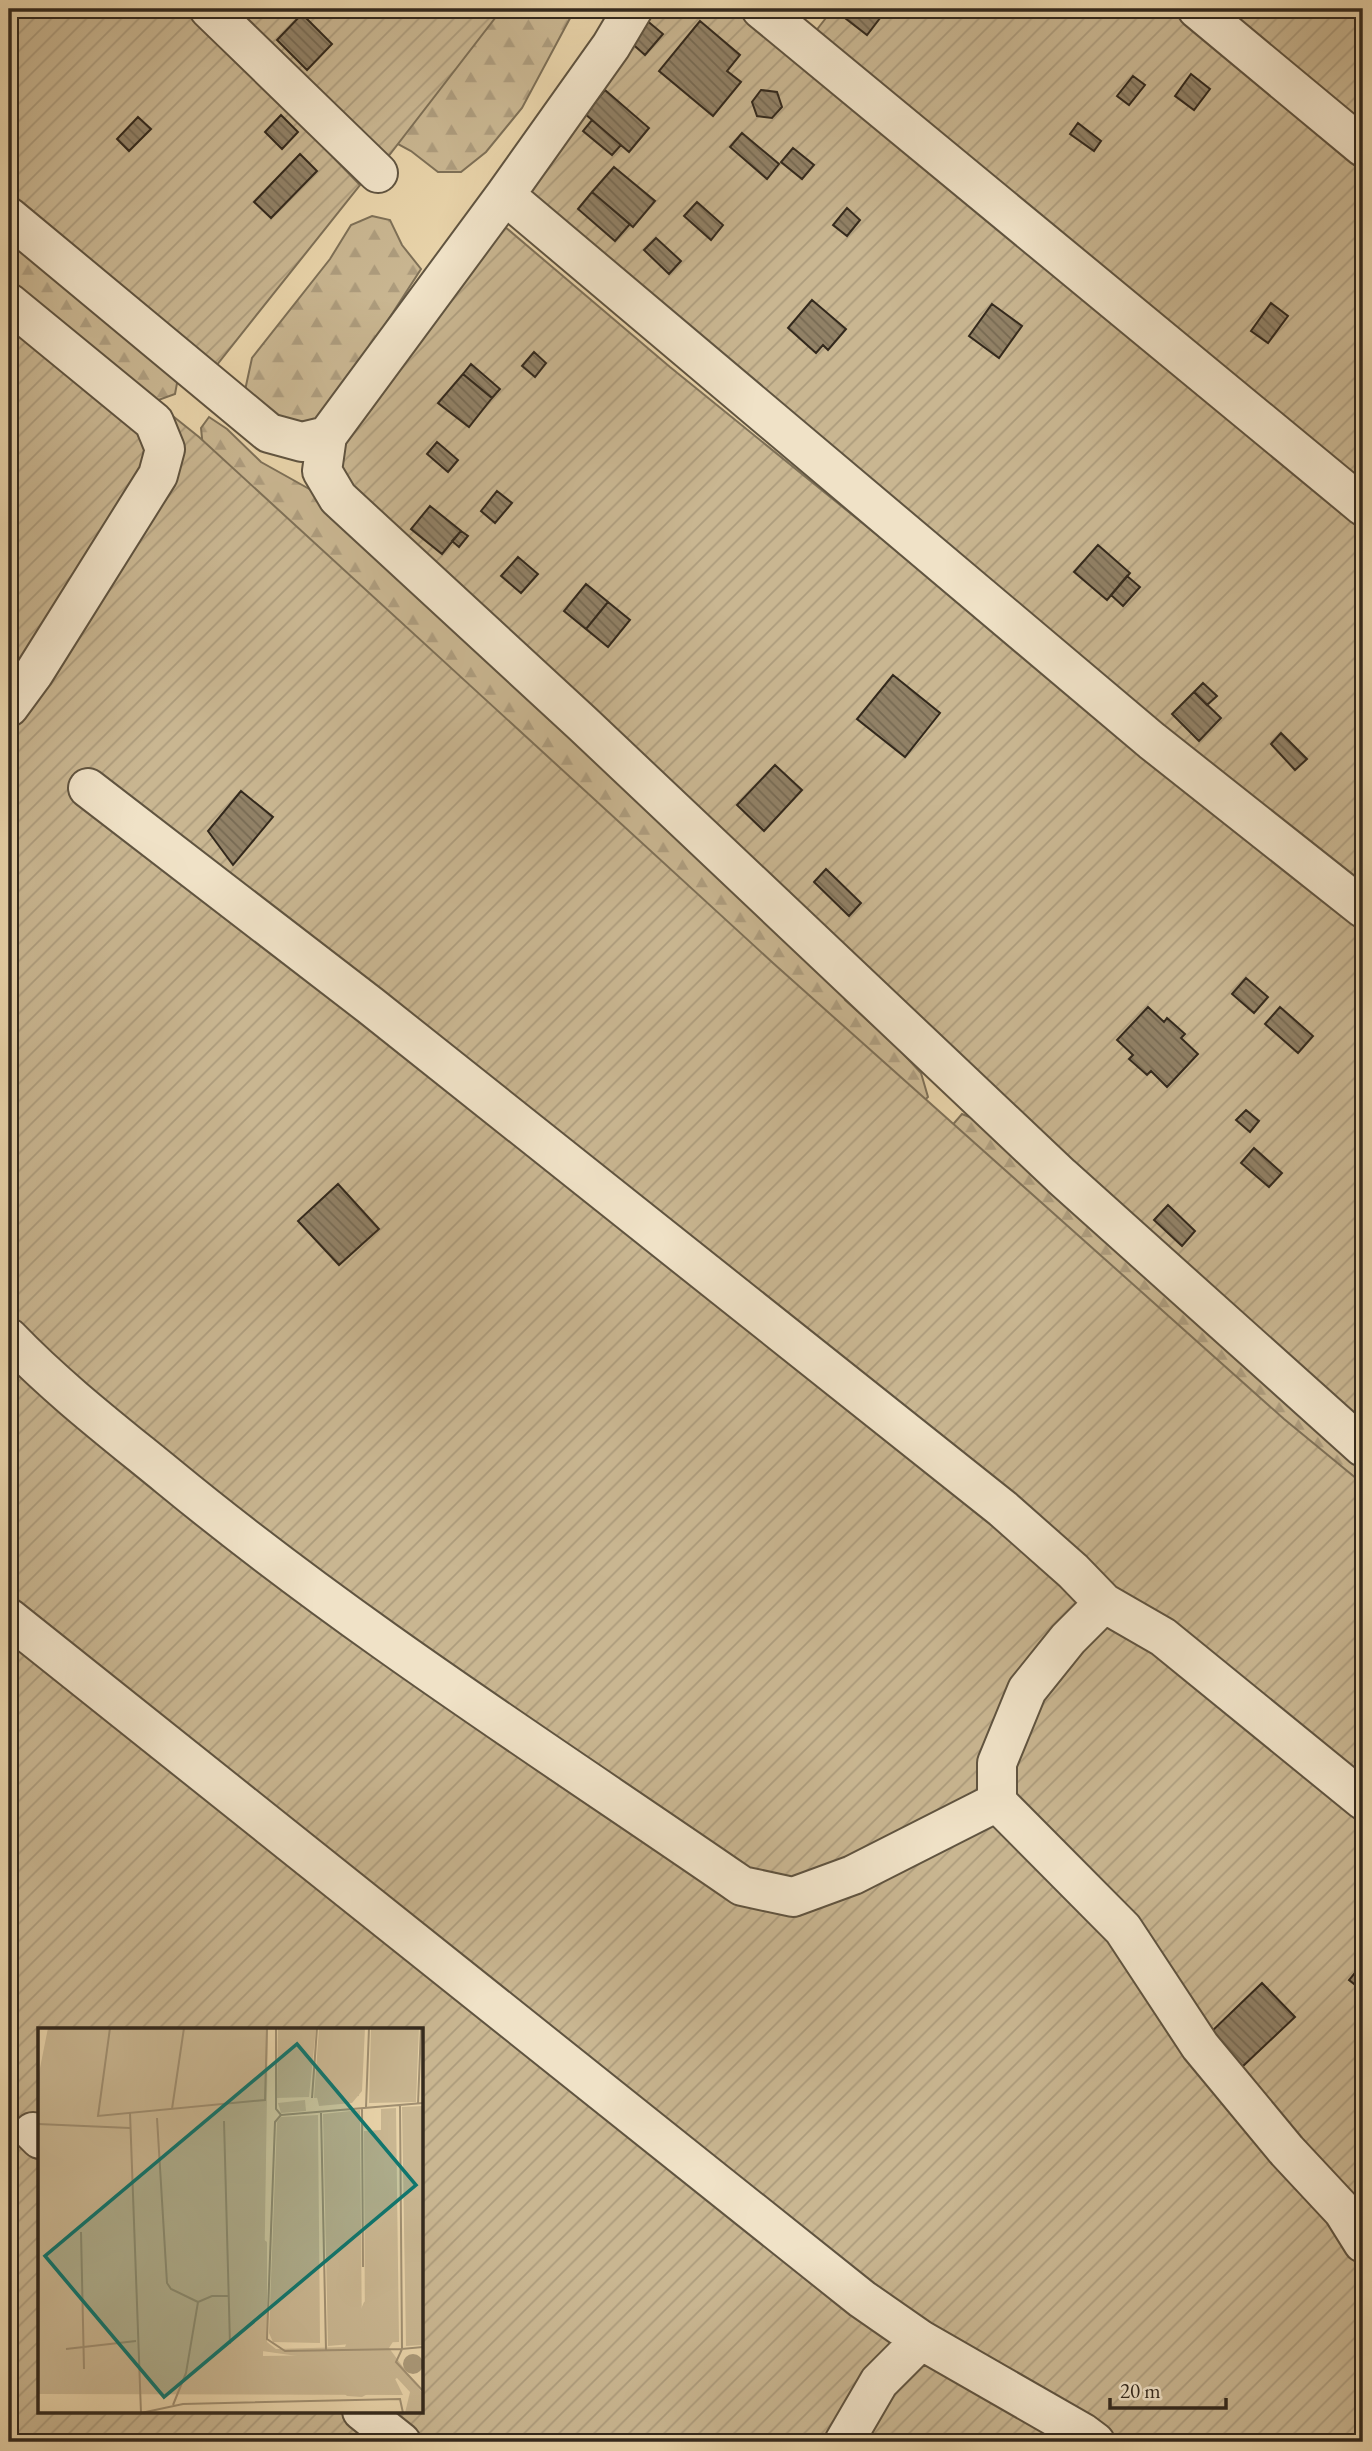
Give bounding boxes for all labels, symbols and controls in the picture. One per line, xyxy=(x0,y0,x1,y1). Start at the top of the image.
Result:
inset map xyxy=(38,2028,424,2412)
scale bar xyxy=(1110,2367,1225,2411)
text: 20 m xyxy=(1120,2377,1161,2404)

